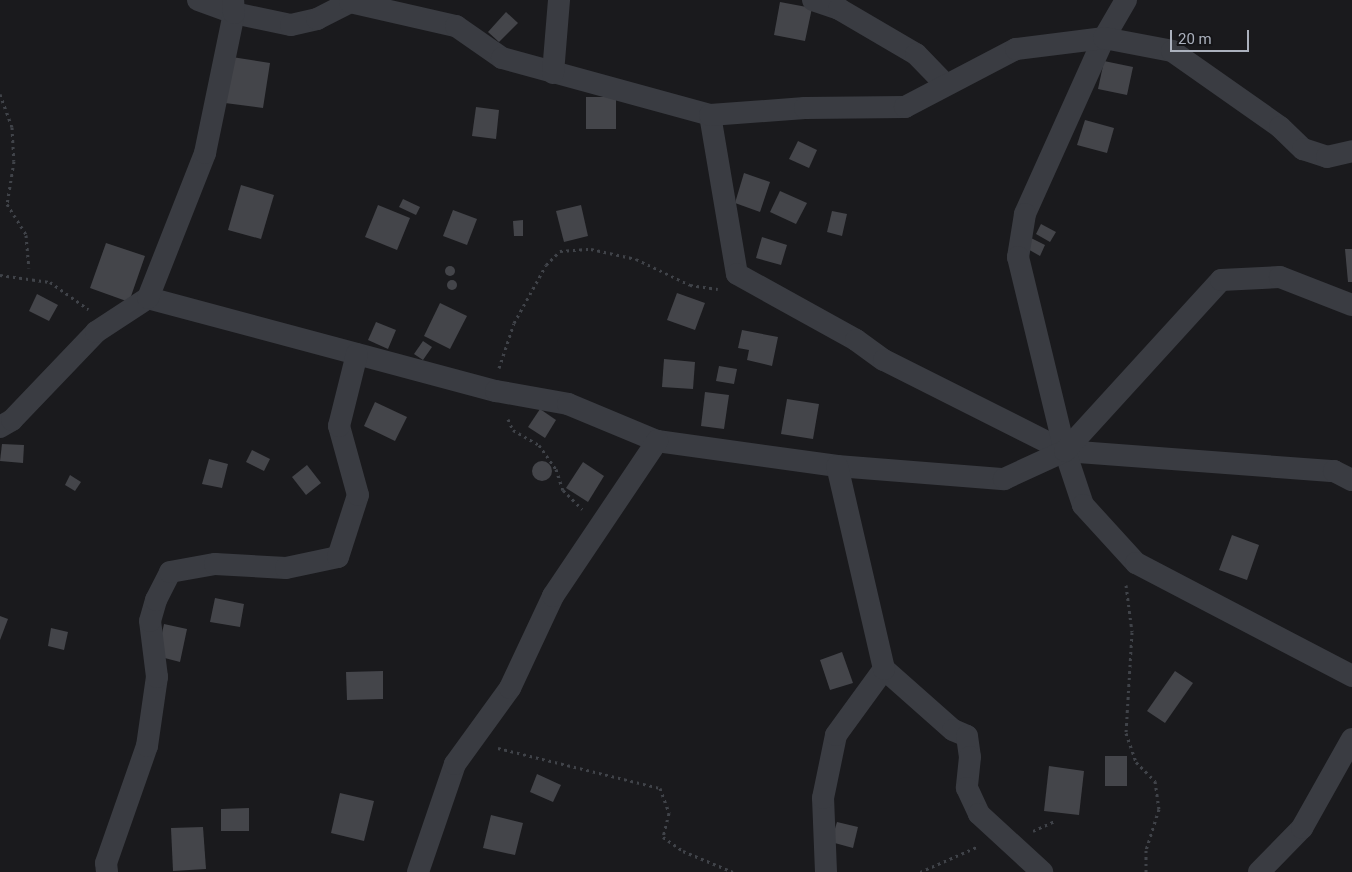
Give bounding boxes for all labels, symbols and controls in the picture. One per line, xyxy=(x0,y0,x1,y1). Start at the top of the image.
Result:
scale bar xyxy=(1172,20,1251,52)
text: 20 m xyxy=(1178,30,1212,48)

